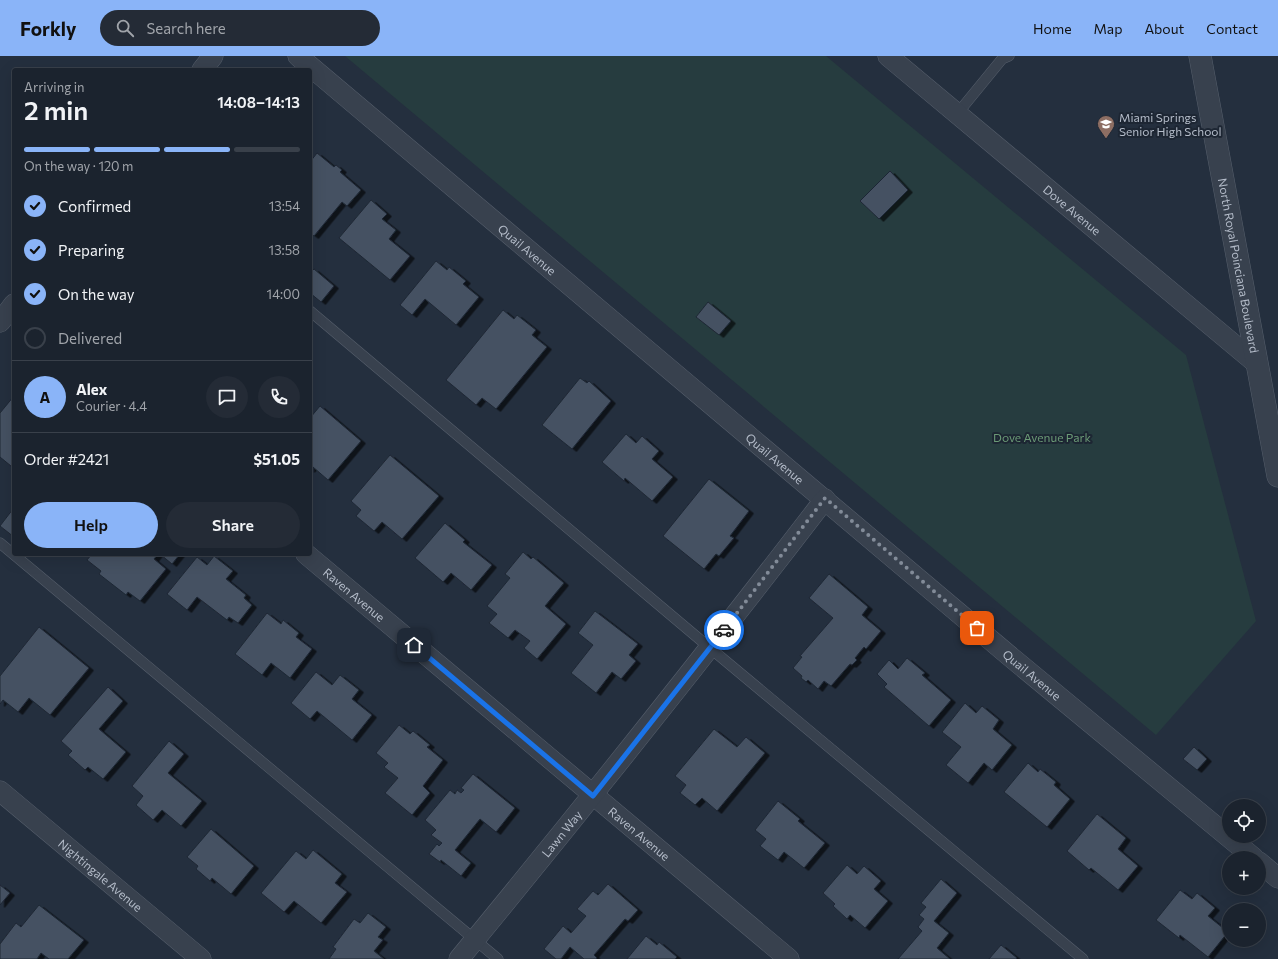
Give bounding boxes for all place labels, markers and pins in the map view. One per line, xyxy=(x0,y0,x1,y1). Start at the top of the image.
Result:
place label: Miami Springs Senior High School xyxy=(1119,110,1222,138)
school or university icon: Miami Springs Senior High School xyxy=(1096,114,1116,139)
pin xyxy=(960,611,994,645)
pin xyxy=(397,628,431,662)

